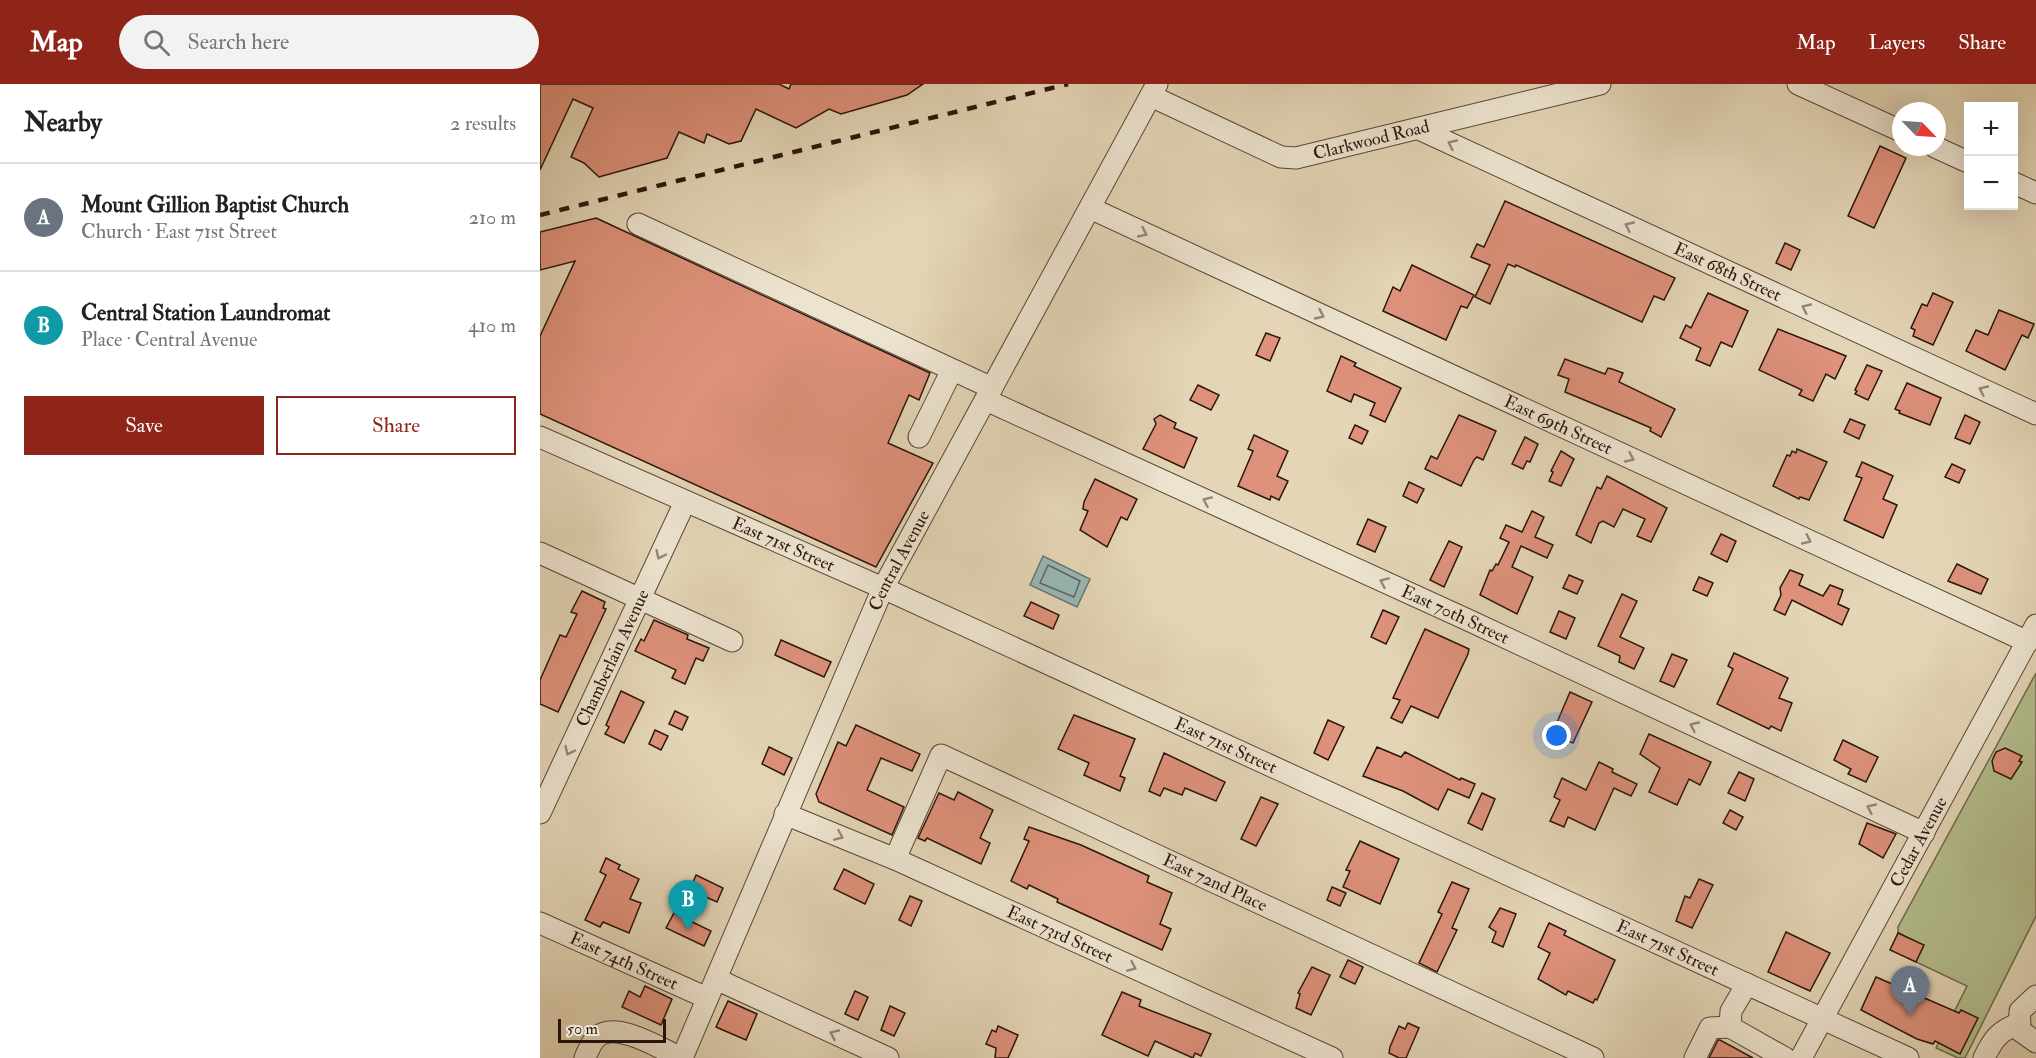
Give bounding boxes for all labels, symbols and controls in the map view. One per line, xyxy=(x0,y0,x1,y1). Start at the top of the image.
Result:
search box xyxy=(119,15,539,69)
text: Map xyxy=(30,25,83,60)
icon: search xyxy=(140,26,173,59)
text: Search here xyxy=(188,28,289,56)
text: Map xyxy=(1796,29,1836,56)
text: Layers xyxy=(1869,29,1925,56)
text: Share xyxy=(1958,29,2006,56)
north arrow xyxy=(1892,102,1946,156)
map controls xyxy=(1964,102,2018,210)
button: + xyxy=(1964,102,2018,156)
text: Nearby xyxy=(24,107,102,139)
text: 2 results xyxy=(450,111,516,136)
street label: Clarkwood Road xyxy=(1311,114,1432,165)
one-way arrow xyxy=(1447,140,1458,152)
button: − xyxy=(1964,156,2018,210)
text: Mount Gillion Baptist Church xyxy=(81,191,349,219)
text: A xyxy=(37,205,50,230)
text: 210 m xyxy=(469,205,516,230)
text: Church · East 71st Street xyxy=(81,219,277,244)
one-way arrow xyxy=(1624,222,1635,234)
one-way arrow xyxy=(1136,225,1147,237)
street label: East 68th Street xyxy=(1670,237,1785,306)
text: Central Station Laundromat xyxy=(81,299,330,327)
one-way arrow xyxy=(1801,303,1812,315)
one-way arrow xyxy=(1313,307,1324,319)
text: B xyxy=(37,313,50,338)
text: 410 m xyxy=(468,313,516,338)
text: Place · Central Avenue xyxy=(81,327,257,352)
one-way arrow xyxy=(1978,385,1989,397)
street label: East 69th Street xyxy=(1500,390,1616,460)
button: Save xyxy=(24,396,264,455)
button: Share xyxy=(276,396,516,455)
one-way arrow xyxy=(1624,451,1635,463)
one-way arrow xyxy=(1202,496,1213,508)
street label: Central Avenue xyxy=(863,506,935,614)
street label: East 71st Street xyxy=(728,511,839,577)
one-way arrow xyxy=(1801,532,1812,544)
one-way arrow xyxy=(655,548,667,559)
one-way arrow xyxy=(1379,577,1390,589)
street label: East 70th Street xyxy=(1398,580,1513,649)
street label: Chamberlain Avenue xyxy=(570,585,654,730)
street label: East 71st Street xyxy=(1171,712,1281,779)
your location xyxy=(1542,721,1571,750)
one-way arrow xyxy=(1690,721,1701,733)
one-way arrow xyxy=(564,744,576,755)
street label: Cedar Avenue xyxy=(1884,792,1952,891)
one-way arrow xyxy=(1866,803,1877,815)
one-way arrow xyxy=(833,829,844,841)
street label: East 72nd Place xyxy=(1159,848,1272,917)
pin: B xyxy=(668,880,708,930)
street label: East 73rd Street xyxy=(1003,900,1117,968)
street label: East 71st Street xyxy=(1613,914,1723,981)
street label: East 74th Street xyxy=(566,926,682,995)
one-way arrow xyxy=(1126,960,1137,972)
pin: A xyxy=(1890,966,1930,1016)
scale bar xyxy=(558,1016,666,1044)
text: 50 m xyxy=(567,1019,598,1039)
one-way arrow xyxy=(830,1029,841,1041)

